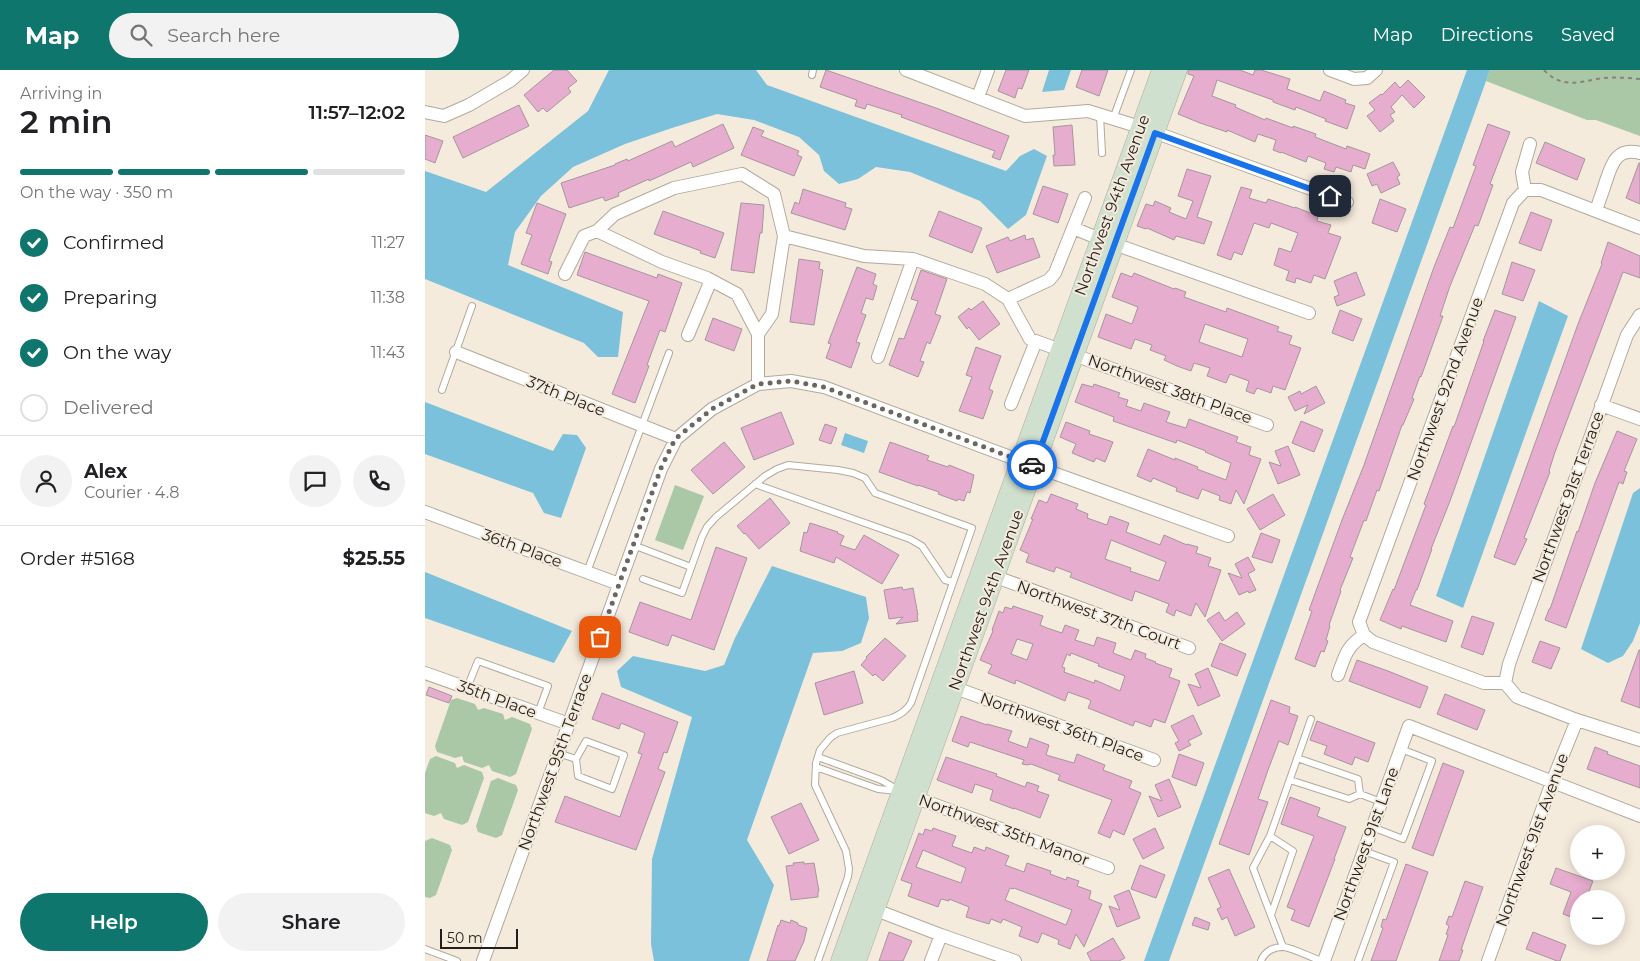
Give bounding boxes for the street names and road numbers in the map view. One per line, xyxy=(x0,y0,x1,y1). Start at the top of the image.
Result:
street label: Northwest 94th Avenue xyxy=(1070,112,1154,298)
street label: Northwest 92nd Avenue xyxy=(1403,295,1487,483)
street label: Northwest 38th Place xyxy=(1085,350,1255,428)
street label: 37th Place xyxy=(524,372,608,420)
street label: Northwest 91st Terrace xyxy=(1528,409,1608,585)
street label: Northwest 94th Avenue xyxy=(944,507,1028,693)
street label: 36th Place xyxy=(479,525,565,571)
street label: Northwest 37th Court xyxy=(1014,576,1184,654)
street label: Northwest 95th Terrace xyxy=(514,671,596,853)
street label: 35th Place xyxy=(455,676,539,722)
street label: Northwest 36th Place xyxy=(978,689,1146,765)
street label: Northwest 91st Avenue xyxy=(1492,751,1572,929)
street label: Northwest 91st Lane xyxy=(1329,765,1403,923)
street label: Northwest 35th Manor xyxy=(916,790,1092,870)

